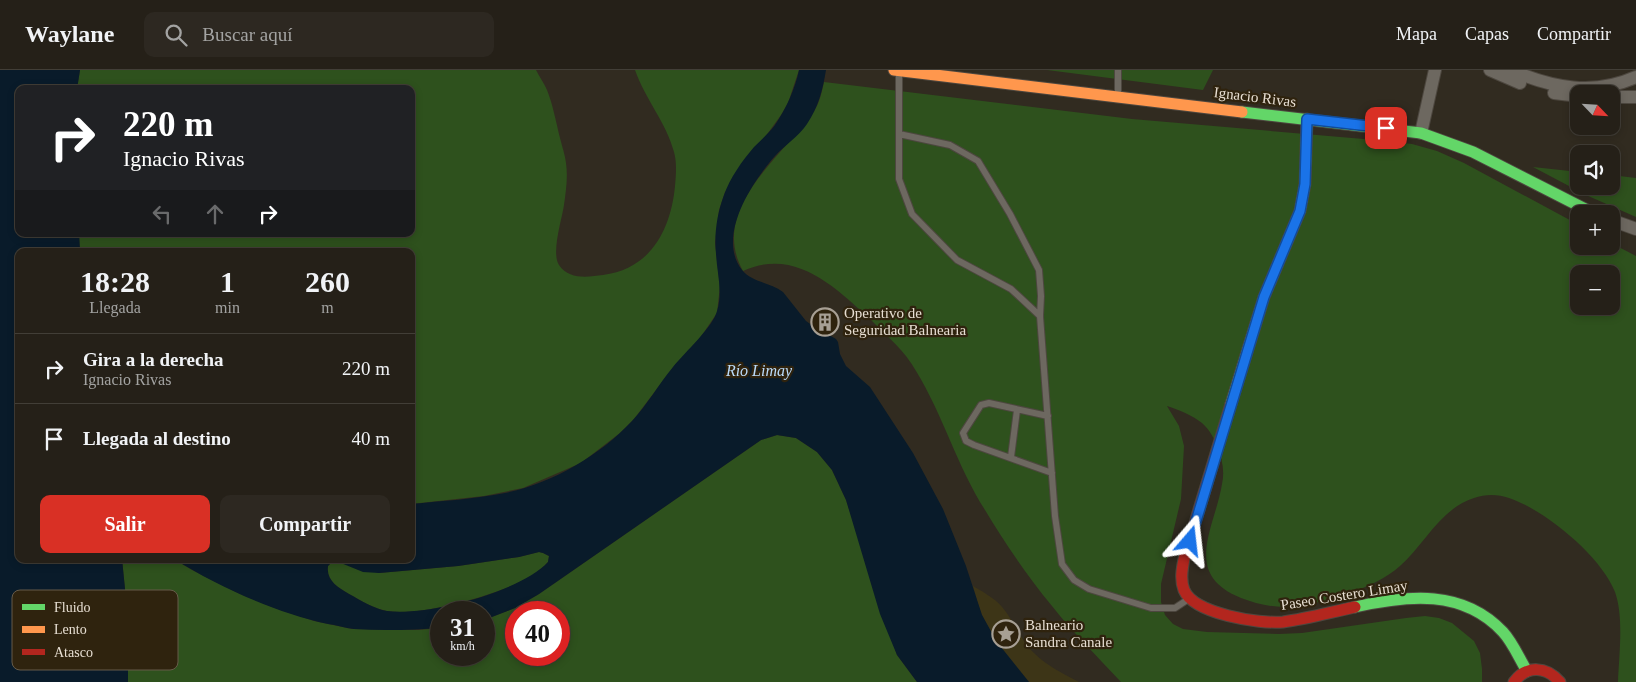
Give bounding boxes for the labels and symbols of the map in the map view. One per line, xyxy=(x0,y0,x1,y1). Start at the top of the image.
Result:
street label: Ignacio Rivas xyxy=(1213,84,1297,110)
north arrow xyxy=(1570,85,1620,135)
pin xyxy=(1365,107,1407,149)
place label: Operativo de Seguridad Balnearia xyxy=(844,305,966,338)
building icon: Operativo de Seguridad Balnearia xyxy=(810,307,840,337)
water label: Río Limay xyxy=(725,362,793,380)
position arrow xyxy=(1163,514,1215,566)
street label: Paseo Costero Limay xyxy=(1279,577,1409,613)
legend xyxy=(12,590,178,670)
text: Fluido xyxy=(54,600,91,615)
speed limit sign: 40 xyxy=(505,601,570,666)
place label: Balneario Sandra Canale xyxy=(1025,617,1112,650)
place icon: Balneario Sandra Canale xyxy=(991,619,1021,649)
text: Lento xyxy=(54,622,87,637)
text: Atasco xyxy=(54,645,93,660)

